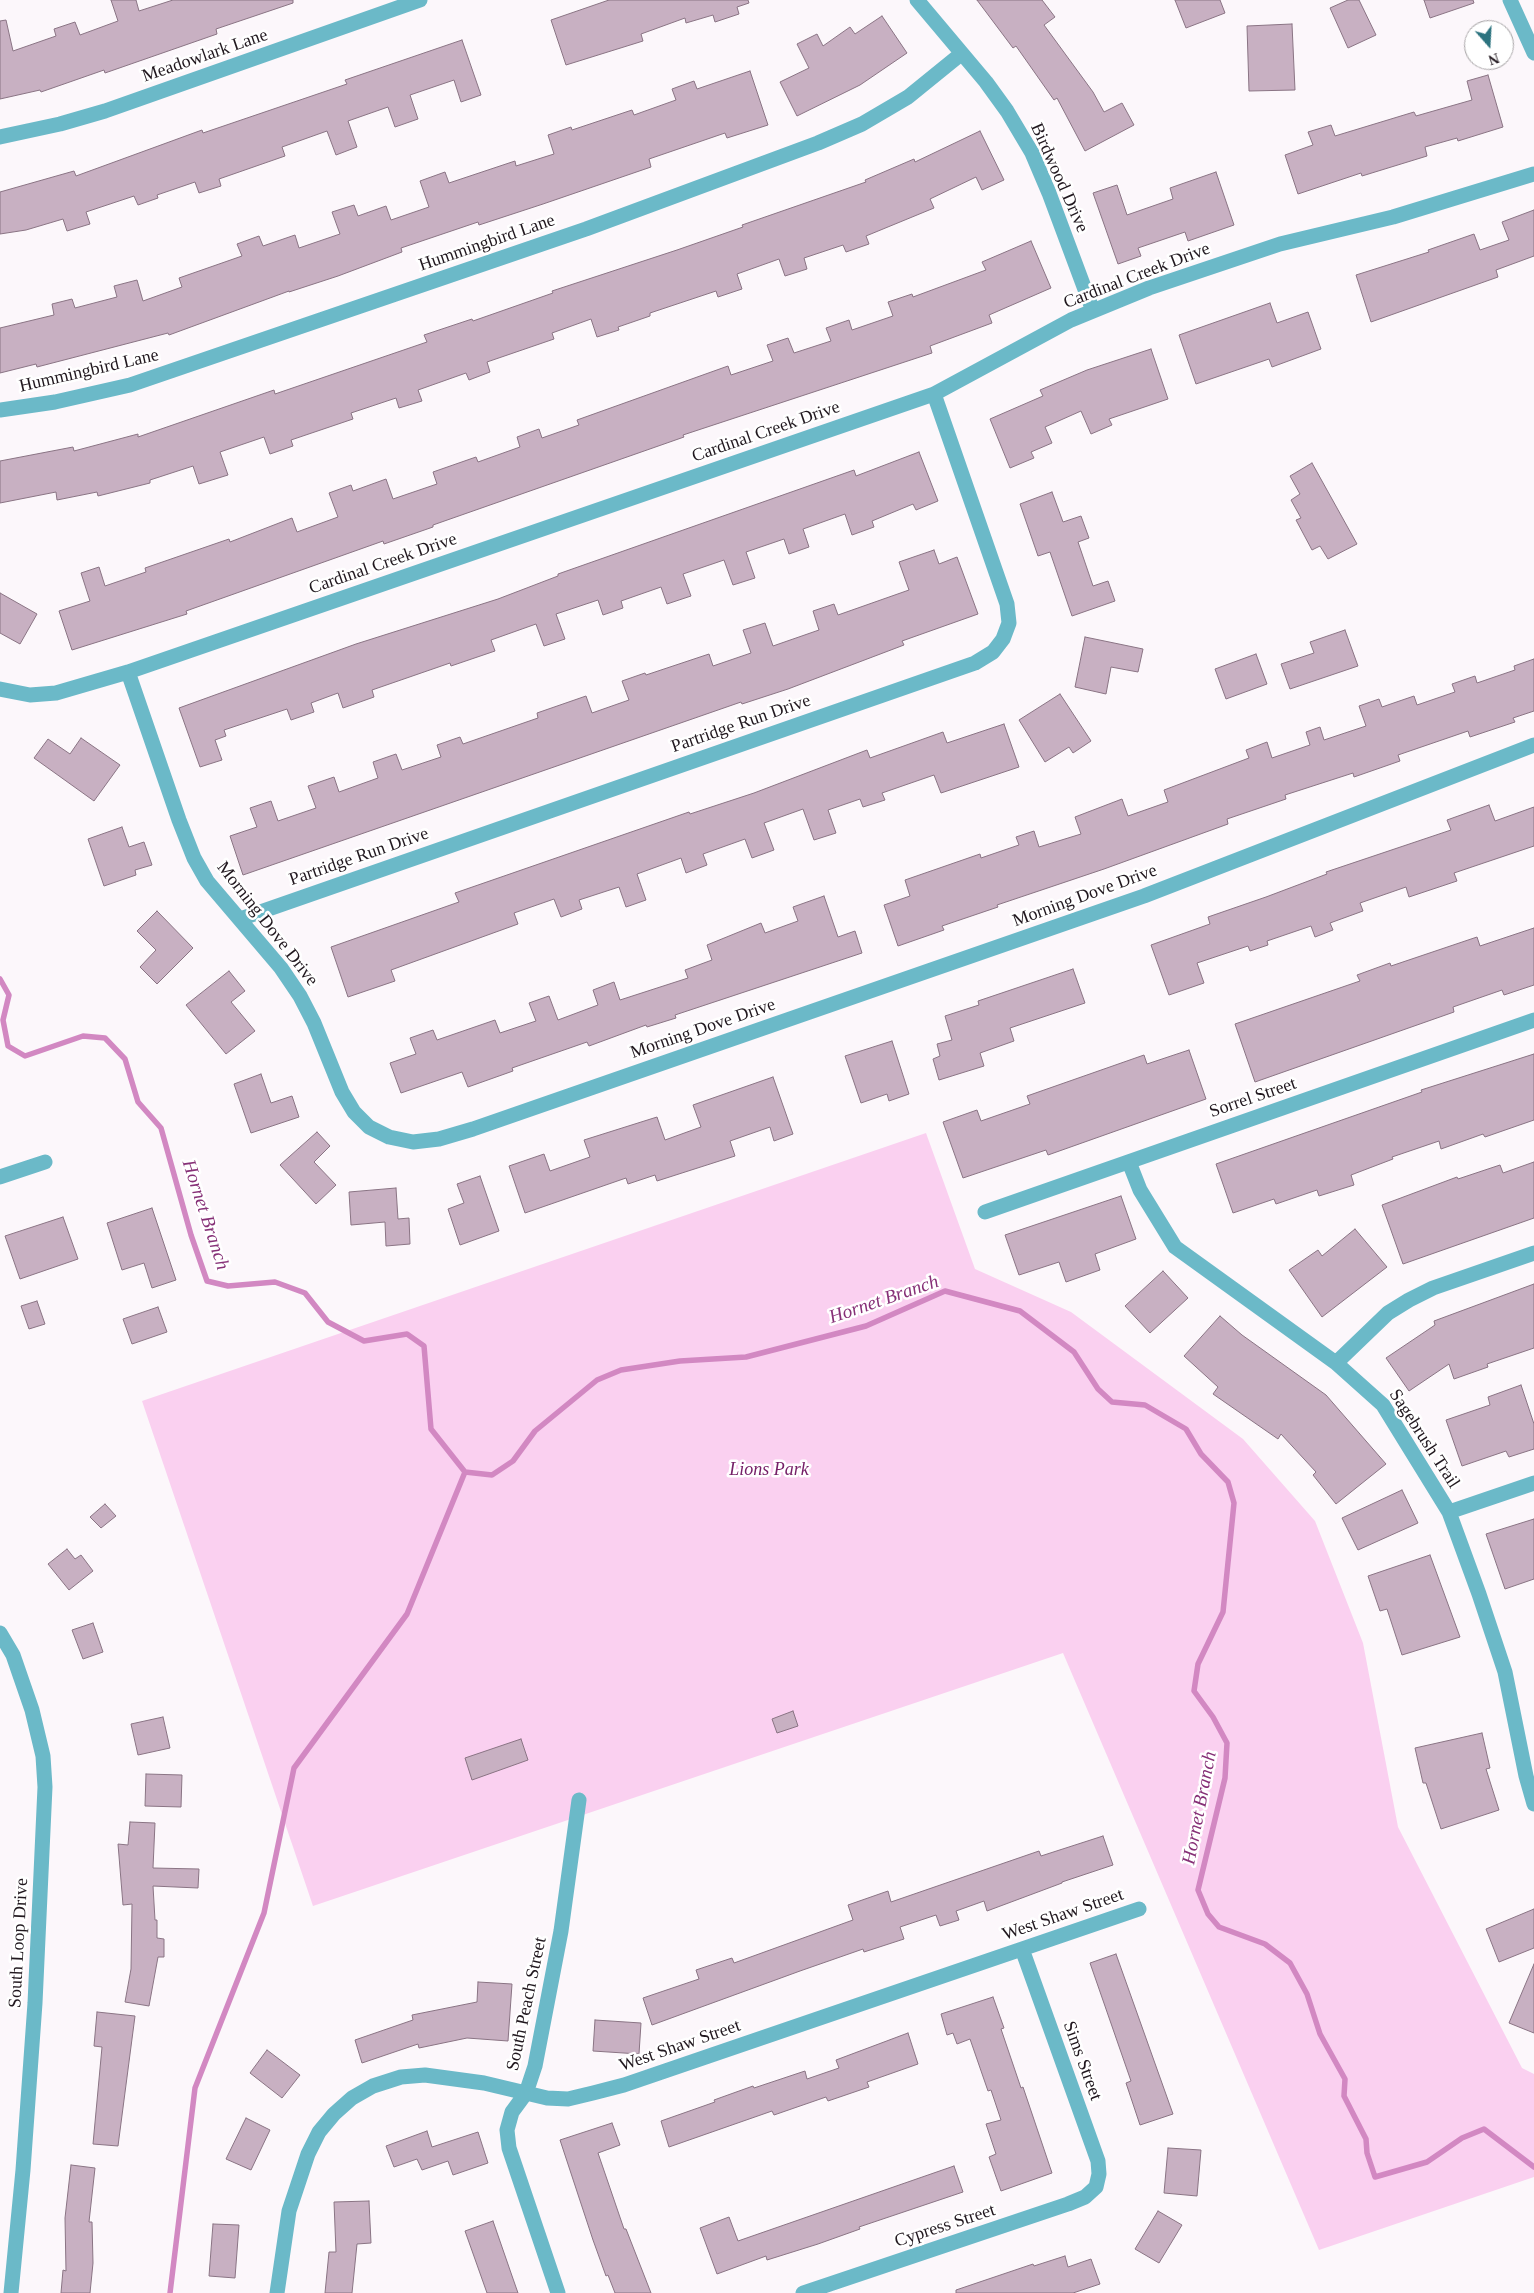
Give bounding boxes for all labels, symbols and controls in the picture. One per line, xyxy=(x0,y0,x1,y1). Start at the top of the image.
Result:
north arrow xyxy=(1464,20,1514,70)
street label: Meadowlark Lane xyxy=(139,24,271,88)
text: N xyxy=(1486,50,1501,67)
street label: Birdwood Drive xyxy=(1025,120,1093,236)
street label: Hummingbird Lane xyxy=(416,210,558,276)
street label: Cardinal Creek Drive xyxy=(1061,238,1213,314)
street label: Hummingbird Lane xyxy=(17,344,161,398)
street label: Cardinal Creek Drive xyxy=(689,397,843,467)
street label: Cardinal Creek Drive xyxy=(306,529,460,599)
street label: Partridge Run Drive xyxy=(668,690,814,758)
street label: Partridge Run Drive xyxy=(286,823,432,891)
street label: Morning Dove Drive xyxy=(212,857,322,991)
street label: Morning Dove Drive xyxy=(1010,860,1160,932)
street label: Morning Dove Drive xyxy=(628,994,778,1064)
street label: Sorrel Street xyxy=(1207,1073,1299,1123)
water label: Hornet Branch xyxy=(176,1157,234,1273)
water label: Hornet Branch xyxy=(826,1271,942,1329)
street label: Sagebrush Trail xyxy=(1384,1385,1464,1493)
park label: Lions Park xyxy=(729,1459,809,1481)
water label: Hornet Branch xyxy=(1178,1750,1222,1866)
street label: South Loop Drive xyxy=(5,1878,33,2008)
street label: West Shaw Street xyxy=(1000,1884,1126,1946)
street label: South Peach Street xyxy=(502,1935,552,2073)
street label: West Shaw Street xyxy=(617,2015,743,2077)
street label: Sims Street xyxy=(1058,2019,1106,2103)
street label: Cypress Street xyxy=(892,2200,998,2252)

